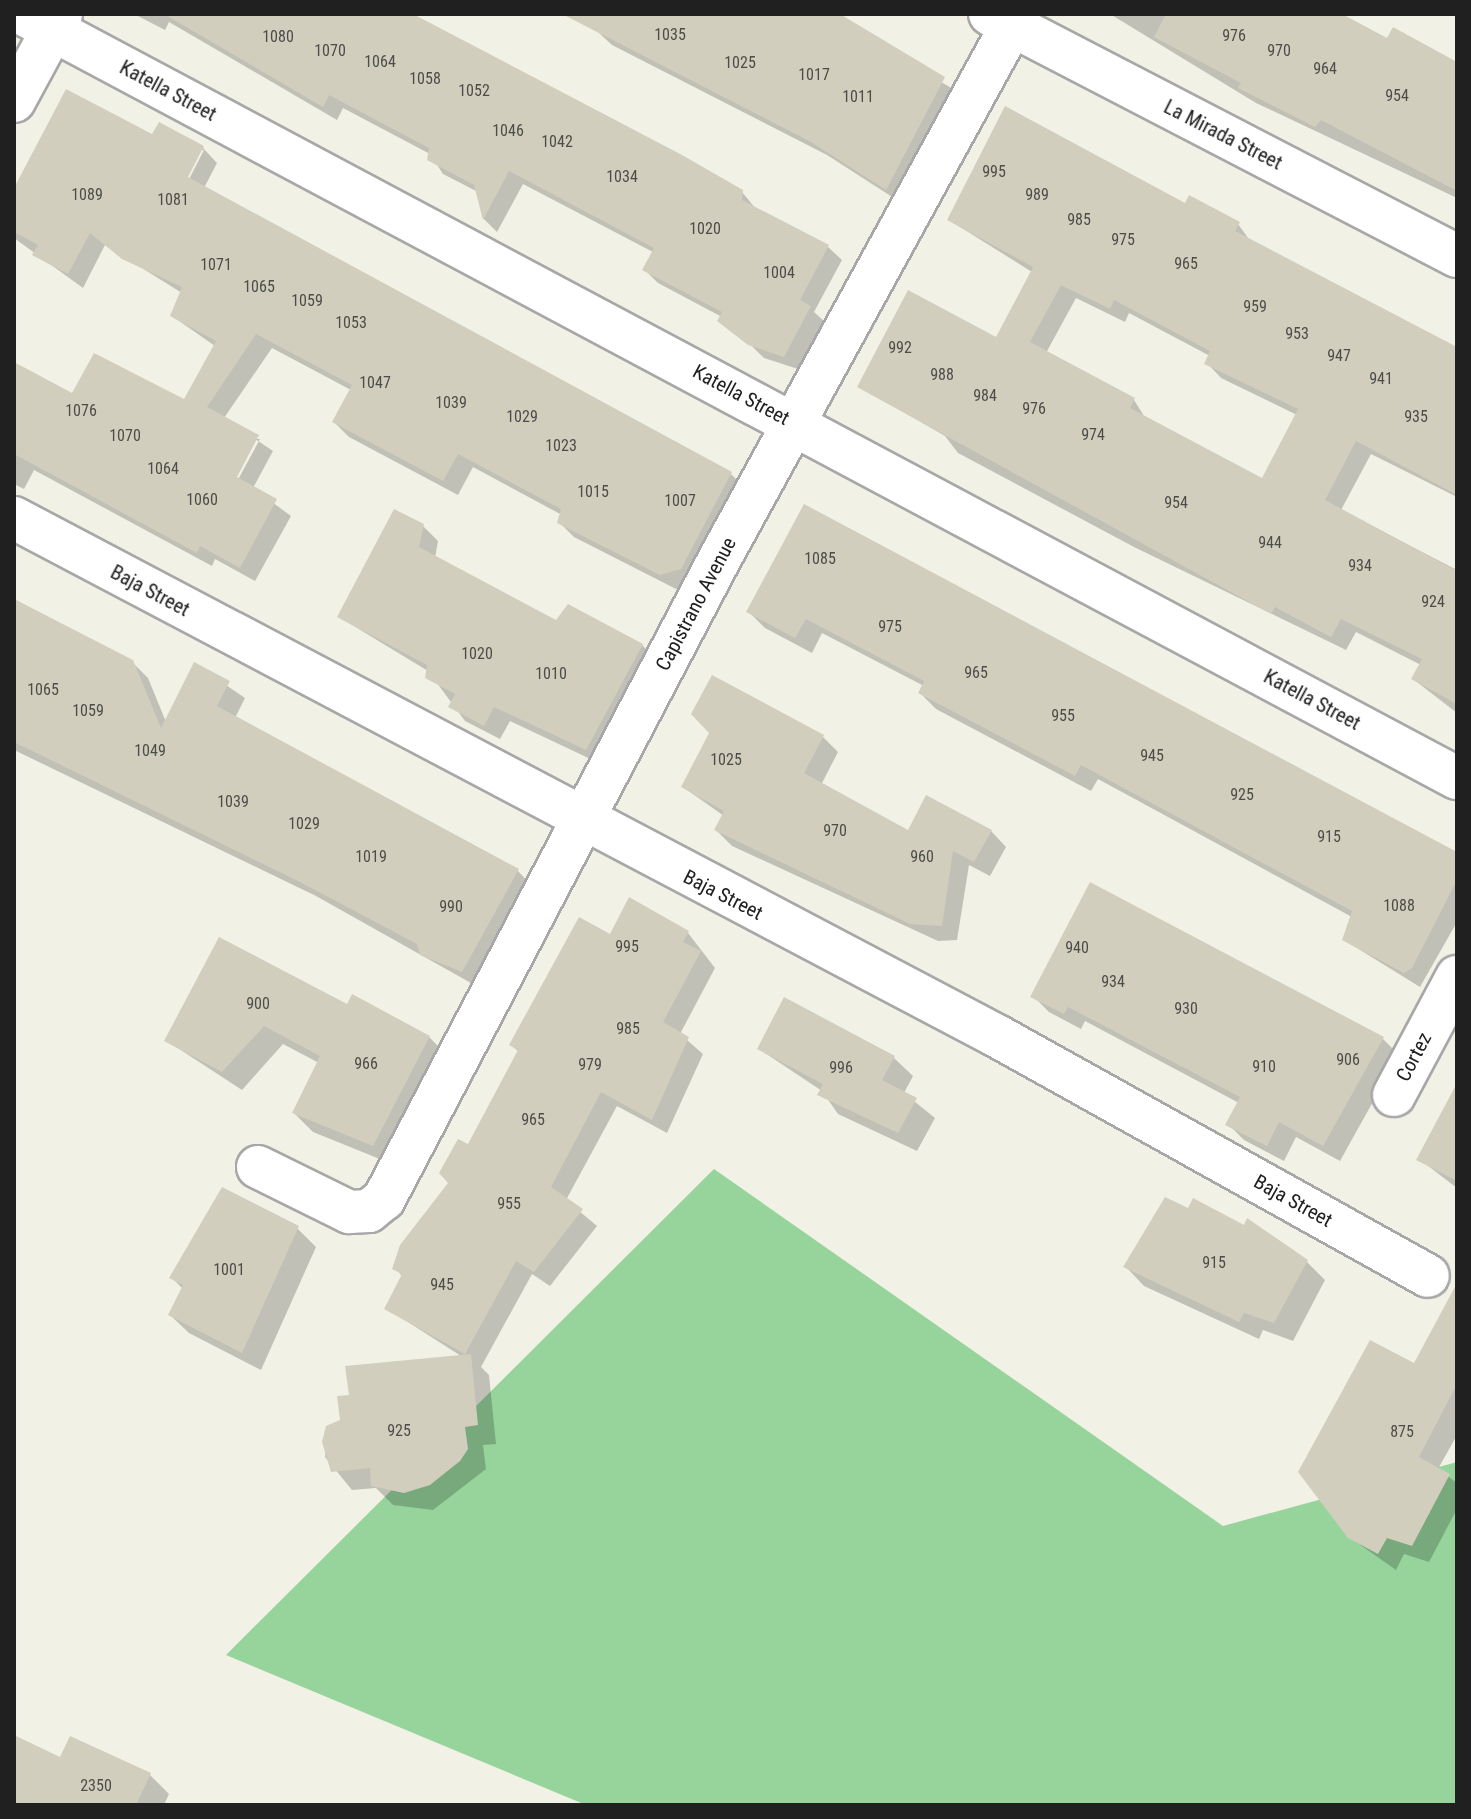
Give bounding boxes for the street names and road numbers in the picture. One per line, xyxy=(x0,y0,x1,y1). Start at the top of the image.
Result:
street label: Katella Street xyxy=(116,56,220,126)
street label: La Mirada Street xyxy=(1160,95,1286,175)
street label: Katella Street xyxy=(689,360,793,430)
street label: Capistrano Avenue xyxy=(651,533,741,675)
street label: Baja Street xyxy=(106,560,194,622)
street label: Katella Street xyxy=(1260,665,1364,735)
street label: Baja Street xyxy=(679,865,767,925)
street label: Cortez xyxy=(1391,1028,1437,1086)
street label: Baja Street xyxy=(1250,1170,1336,1232)

